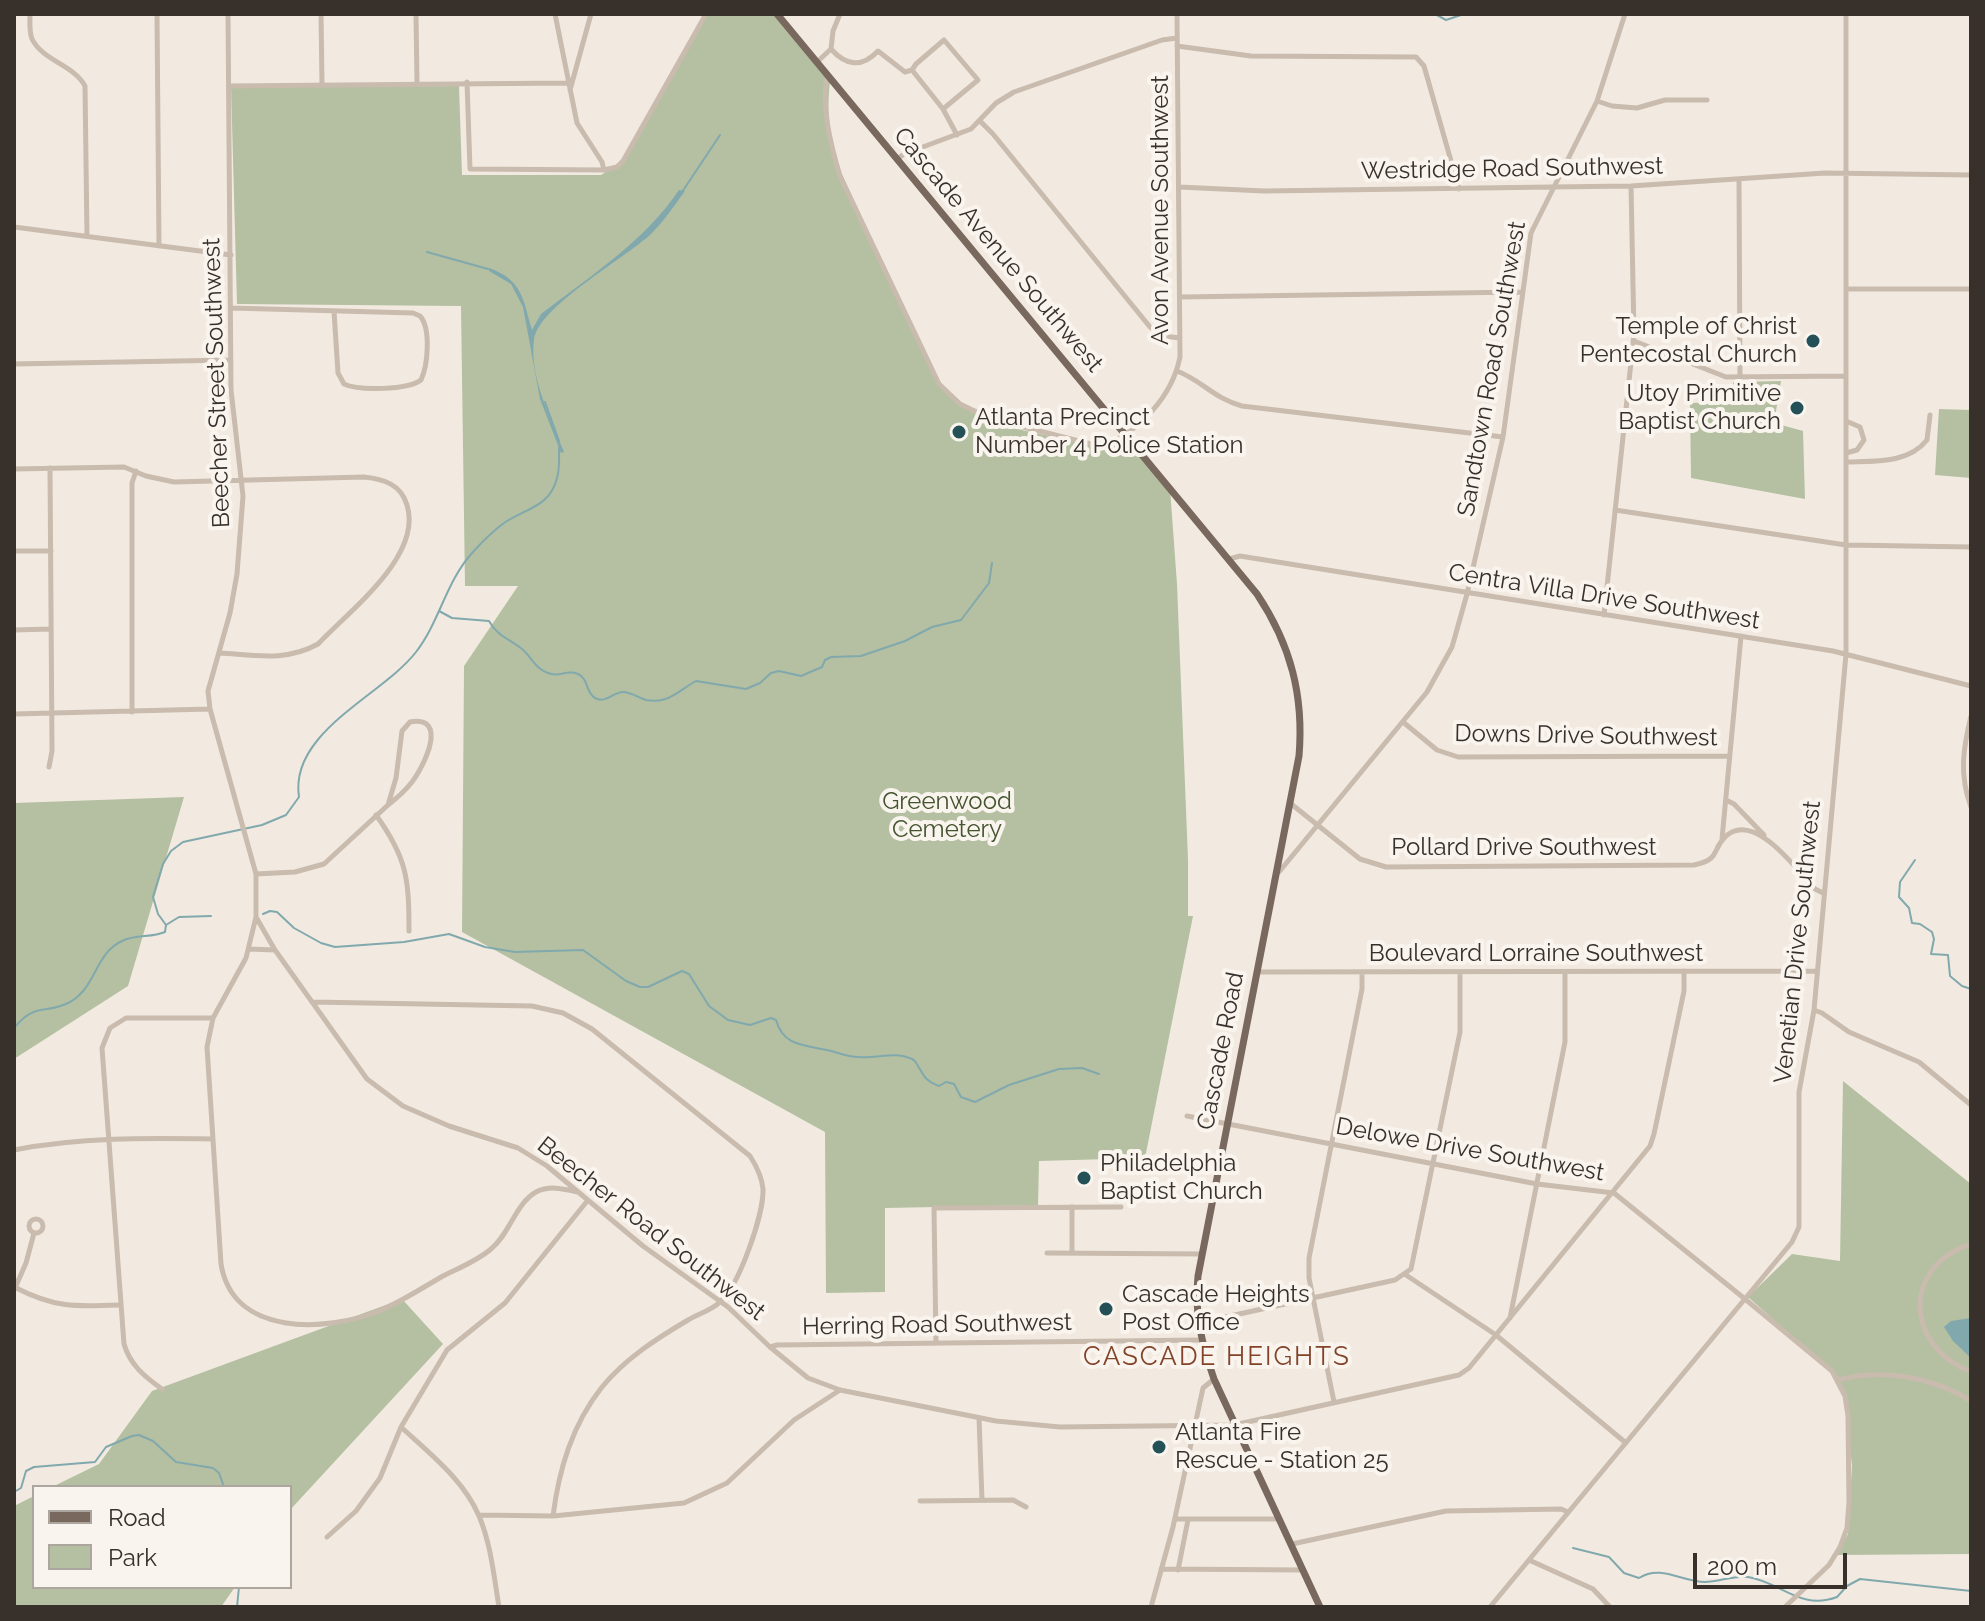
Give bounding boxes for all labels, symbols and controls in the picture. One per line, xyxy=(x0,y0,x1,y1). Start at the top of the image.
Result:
street label: Avon Avenue Southwest xyxy=(1147,75,1175,345)
street label: Cascade Avenue Southwest xyxy=(887,122,1109,378)
street label: Westridge Road Southwest xyxy=(1361,152,1663,186)
street label: Sandtown Road Southwest xyxy=(1452,219,1532,519)
street label: Beecher Street Southwest xyxy=(198,237,236,529)
place label: Temple of Christ Pentecostal Church xyxy=(1580,313,1797,369)
marker: Temple of Christ Pentecostal Church xyxy=(1804,332,1822,350)
place label: Utoy Primitive Baptist Church xyxy=(1618,380,1781,436)
marker: Utoy Primitive Baptist Church xyxy=(1788,399,1806,417)
place label: Atlanta Precinct Number 4 Police Station xyxy=(975,404,1243,460)
marker: Atlanta Precinct Number 4 Police Station xyxy=(950,423,968,441)
street label: Centra Villa Drive Southwest xyxy=(1446,558,1762,636)
street label: Downs Drive Southwest xyxy=(1454,719,1718,753)
park label: Greenwood Cemetery xyxy=(882,788,1012,844)
street label: Venetian Drive Southwest xyxy=(1769,799,1827,1085)
street label: Pollard Drive Southwest xyxy=(1391,834,1657,862)
street label: Boulevard Lorraine Southwest xyxy=(1369,940,1703,968)
street label: Cascade Road xyxy=(1192,970,1250,1132)
street label: Delowe Drive Southwest xyxy=(1334,1112,1606,1188)
street label: Beecher Road Southwest xyxy=(531,1131,771,1327)
place label: Philadelphia Baptist Church xyxy=(1100,1150,1263,1206)
marker: Philadelphia Baptist Church xyxy=(1075,1169,1093,1187)
place label: Cascade Heights Post Office xyxy=(1122,1281,1310,1337)
marker: Cascade Heights Post Office xyxy=(1097,1300,1115,1318)
street label: Herring Road Southwest xyxy=(802,1308,1072,1342)
district label: CASCADE HEIGHTS xyxy=(1083,1341,1351,1373)
place label: Atlanta Fire Rescue - Station 25 xyxy=(1175,1419,1388,1475)
marker: Atlanta Fire Rescue - Station 25 xyxy=(1150,1438,1168,1456)
legend xyxy=(32,1485,292,1589)
text: Road xyxy=(108,1503,166,1532)
scale bar xyxy=(1697,1537,1851,1587)
text: Park xyxy=(108,1543,157,1572)
text: 200 m xyxy=(1707,1552,1777,1581)

